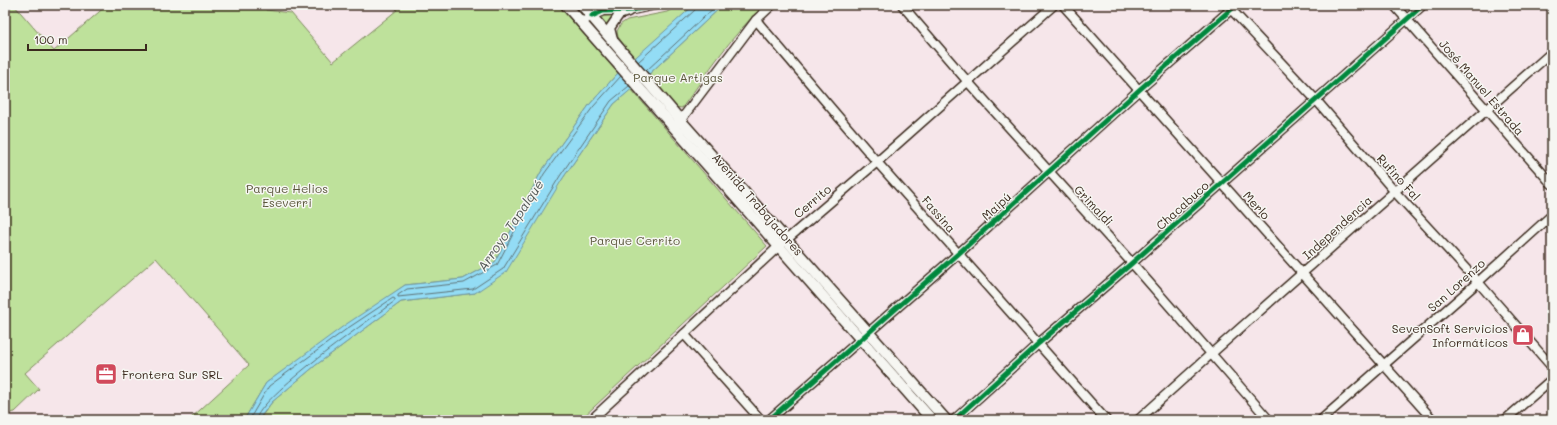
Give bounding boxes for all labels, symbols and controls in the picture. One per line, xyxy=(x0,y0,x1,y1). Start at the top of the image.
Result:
scale bar xyxy=(28,26,146,52)
text: 100 m xyxy=(34,31,68,47)
street label: José Manuel Estrada xyxy=(1436,36,1528,138)
park label: Parque Artigas xyxy=(633,69,723,85)
street label: Avenida Trabajadores xyxy=(709,149,807,259)
street label: Rufino Fal xyxy=(1374,150,1424,204)
water label: Arroyo Tapalqué xyxy=(473,176,547,274)
street label: Chacabuco xyxy=(1152,177,1212,233)
park label: Parque Helios Eseverri xyxy=(246,180,328,210)
street label: Cerrito xyxy=(790,181,834,221)
street label: Grimaldi xyxy=(1071,181,1117,229)
street label: Merlo xyxy=(1240,187,1274,223)
street label: Maipú xyxy=(978,188,1014,224)
street label: Fassina xyxy=(919,192,959,236)
street label: Independencia xyxy=(1299,192,1375,262)
park label: Parque Cerrito xyxy=(590,232,680,248)
street label: San Lorenzo xyxy=(1424,255,1488,315)
place label: SevenSoft Servicios Informáticos xyxy=(1392,320,1508,350)
shop icon: SevenSoft Servicios Informáticos xyxy=(1510,322,1536,348)
office icon: Frontera Sur SRL xyxy=(93,361,119,387)
place label: Frontera Sur SRL xyxy=(122,366,223,382)

